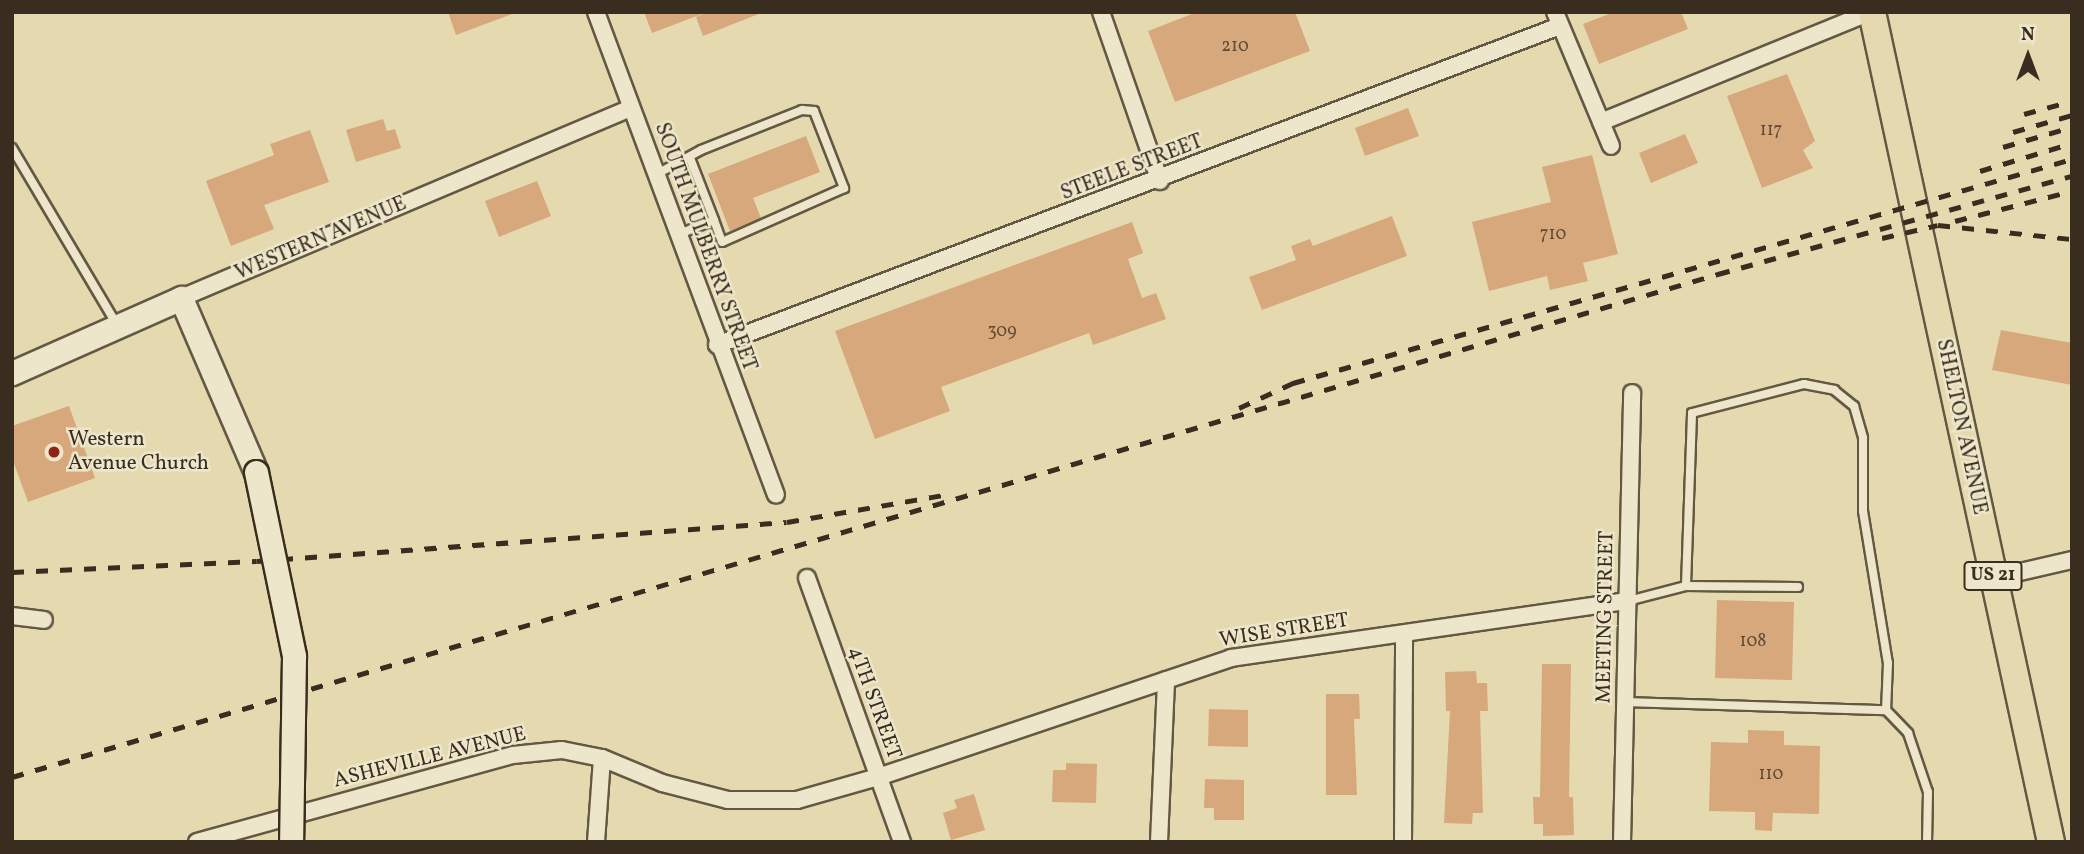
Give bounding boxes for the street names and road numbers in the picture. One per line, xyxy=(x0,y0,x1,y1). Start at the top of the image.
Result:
street label: SOUTH MULBERRY STREET xyxy=(648,119,762,375)
street label: STEELE STREET xyxy=(1057,129,1207,207)
street label: WESTERN AVENUE xyxy=(231,191,411,287)
street label: SHELTON AVENUE xyxy=(1930,337,1992,517)
street label: MEETING STREET xyxy=(1592,530,1620,704)
road number: US 21 xyxy=(1963,561,2023,592)
street label: WISE STREET xyxy=(1217,608,1351,654)
street label: 4TH STREET xyxy=(842,643,906,763)
street label: ASHEVILLE AVENUE xyxy=(331,722,529,794)

